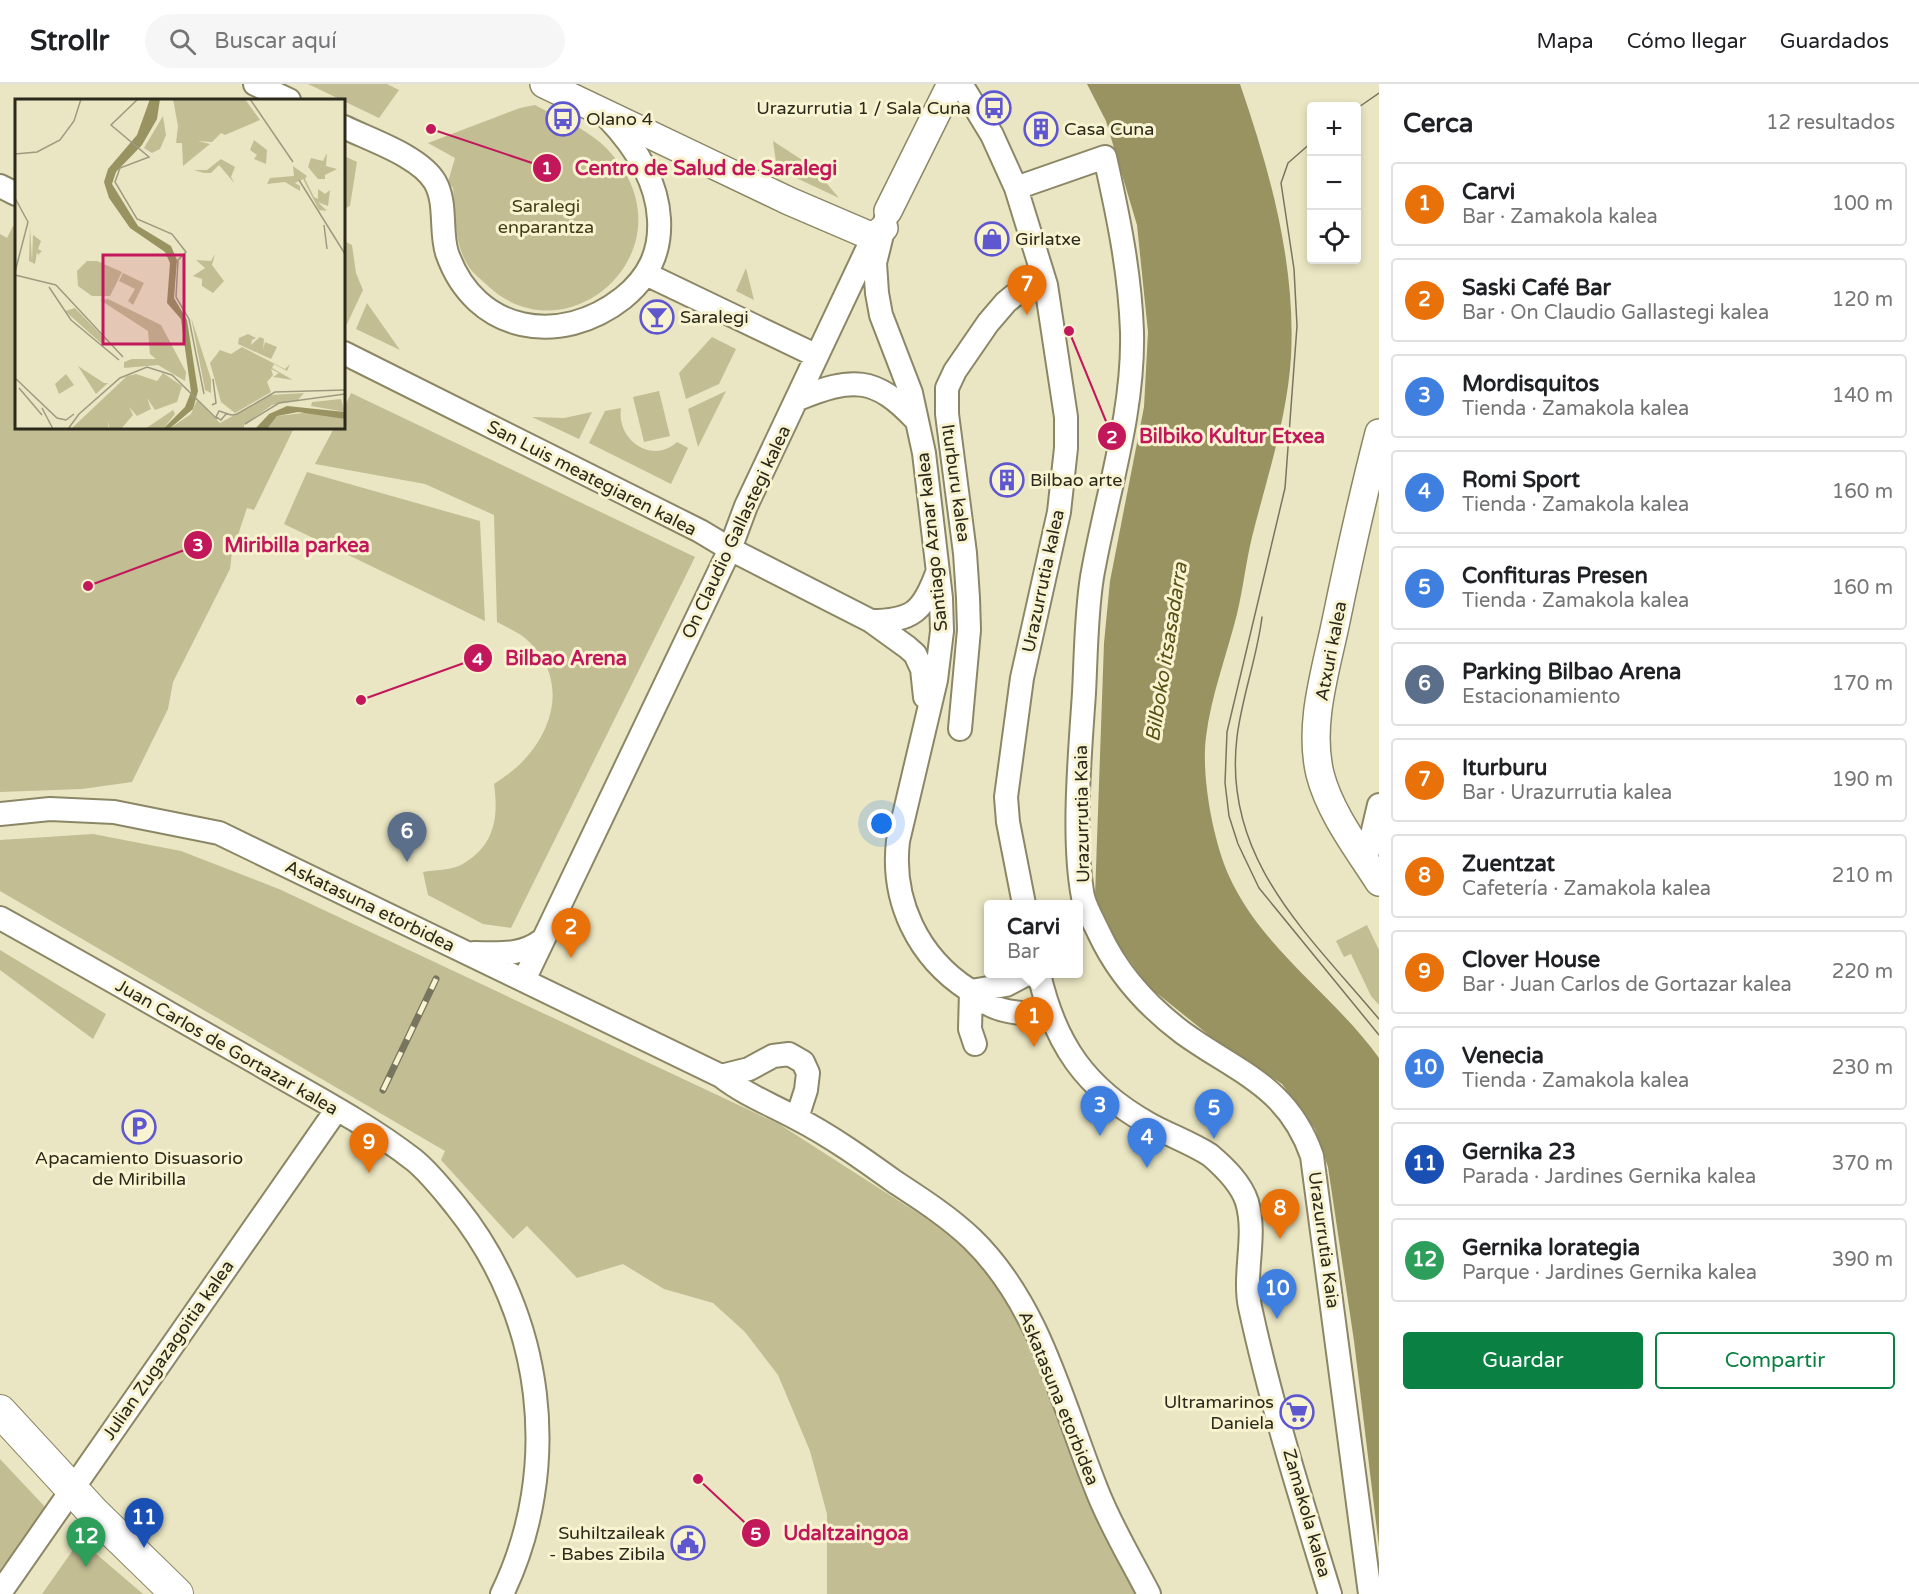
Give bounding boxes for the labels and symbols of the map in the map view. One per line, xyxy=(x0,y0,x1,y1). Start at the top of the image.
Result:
bus stop icon: Urazurrutia 1 / Sala Cuna xyxy=(976,90,1012,126)
place label: Urazurrutia 1 / Sala Cuna xyxy=(756,97,971,119)
inset map xyxy=(15,99,345,429)
bus stop icon: Olano 4 xyxy=(545,101,581,137)
place label: Olano 4 xyxy=(586,108,653,130)
building icon: Casa Cuna xyxy=(1023,111,1059,147)
place label: Casa Cuna xyxy=(1064,118,1154,140)
callout: Centro de Salud de Saralegi xyxy=(532,149,849,187)
text: 1 xyxy=(541,157,553,179)
text: Centro de Salud de Saralegi xyxy=(575,157,837,181)
park label: Saralegi enparantza xyxy=(498,195,594,238)
shop icon: Girlatxe xyxy=(974,221,1010,257)
place label: Girlatxe xyxy=(1015,228,1081,250)
pin: 7 xyxy=(1008,266,1046,315)
bar icon: Saralegi xyxy=(639,299,675,335)
place label: Saralegi xyxy=(680,306,749,328)
street label: San Luis meategiaren kalea xyxy=(483,415,701,541)
callout: Bilbiko Kultur Etxea xyxy=(1097,417,1337,455)
street label: On Claudio Gallastegi kalea xyxy=(677,422,795,642)
street label: Iturburu kalea xyxy=(937,423,975,543)
text: Bilbiko Kultur Etxea xyxy=(1139,425,1325,449)
text: 2 xyxy=(1106,426,1118,448)
street label: Santiago Aznar kalea xyxy=(912,451,952,633)
building icon: Bilbao arte xyxy=(989,462,1025,498)
place label: Bilbao arte xyxy=(1030,469,1122,491)
street label: Urazurrutia kalea xyxy=(1017,507,1069,655)
callout: Miribilla parkea xyxy=(183,526,382,564)
text: 3 xyxy=(192,534,204,556)
text: Miribilla parkea xyxy=(224,534,370,558)
water label: Bilboko itsasadarra xyxy=(1141,560,1193,744)
street label: Atxuri kalea xyxy=(1311,599,1351,703)
callout: Bilbao Arena xyxy=(463,639,639,677)
text: Bilbao Arena xyxy=(505,647,627,671)
text: 4 xyxy=(472,648,484,670)
street label: Urazurrutia Kaia xyxy=(1070,745,1094,883)
your location xyxy=(867,809,896,838)
pin: 6 xyxy=(388,812,426,862)
street label: Askatasuna etorbidea xyxy=(281,855,459,957)
pin: 2 xyxy=(552,908,590,958)
street label: Juan Carlos de Gortazar kalea xyxy=(112,974,342,1120)
pin: 1 xyxy=(1014,998,1054,1047)
pin: 3 xyxy=(1080,1086,1120,1136)
pin: 5 xyxy=(1194,1090,1234,1139)
parking icon: Apacamiento Disuasorio de Miribilla xyxy=(121,1109,157,1145)
pin: 4 xyxy=(1128,1118,1166,1168)
pin: 9 xyxy=(350,1124,388,1173)
place label: Apacamiento Disuasorio de Miribilla xyxy=(35,1147,243,1190)
street label: Urazurrutia Kaia xyxy=(1304,1170,1344,1310)
pin: 8 xyxy=(1260,1190,1300,1239)
street label: Julian Zugazagoitia kalea xyxy=(97,1256,239,1444)
pin: 10 xyxy=(1258,1270,1296,1319)
street label: Askatasuna etorbidea xyxy=(1014,1308,1104,1488)
place label: Ultramarinos Daniela xyxy=(1164,1391,1274,1434)
supermarket icon: Ultramarinos Daniela xyxy=(1279,1394,1315,1430)
street label: Zamakola kalea xyxy=(1278,1446,1336,1580)
pin: 11 xyxy=(124,1498,164,1548)
callout: Udaltzaingoa xyxy=(741,1514,921,1552)
pin: 12 xyxy=(66,1518,106,1567)
place label: Suhiltzaileak - Babes Zibila xyxy=(549,1522,665,1565)
text: Udaltzaingoa xyxy=(783,1522,909,1546)
text: 5 xyxy=(750,1523,762,1545)
public building icon: Suhiltzaileak - Babes Zibila xyxy=(670,1525,706,1561)

